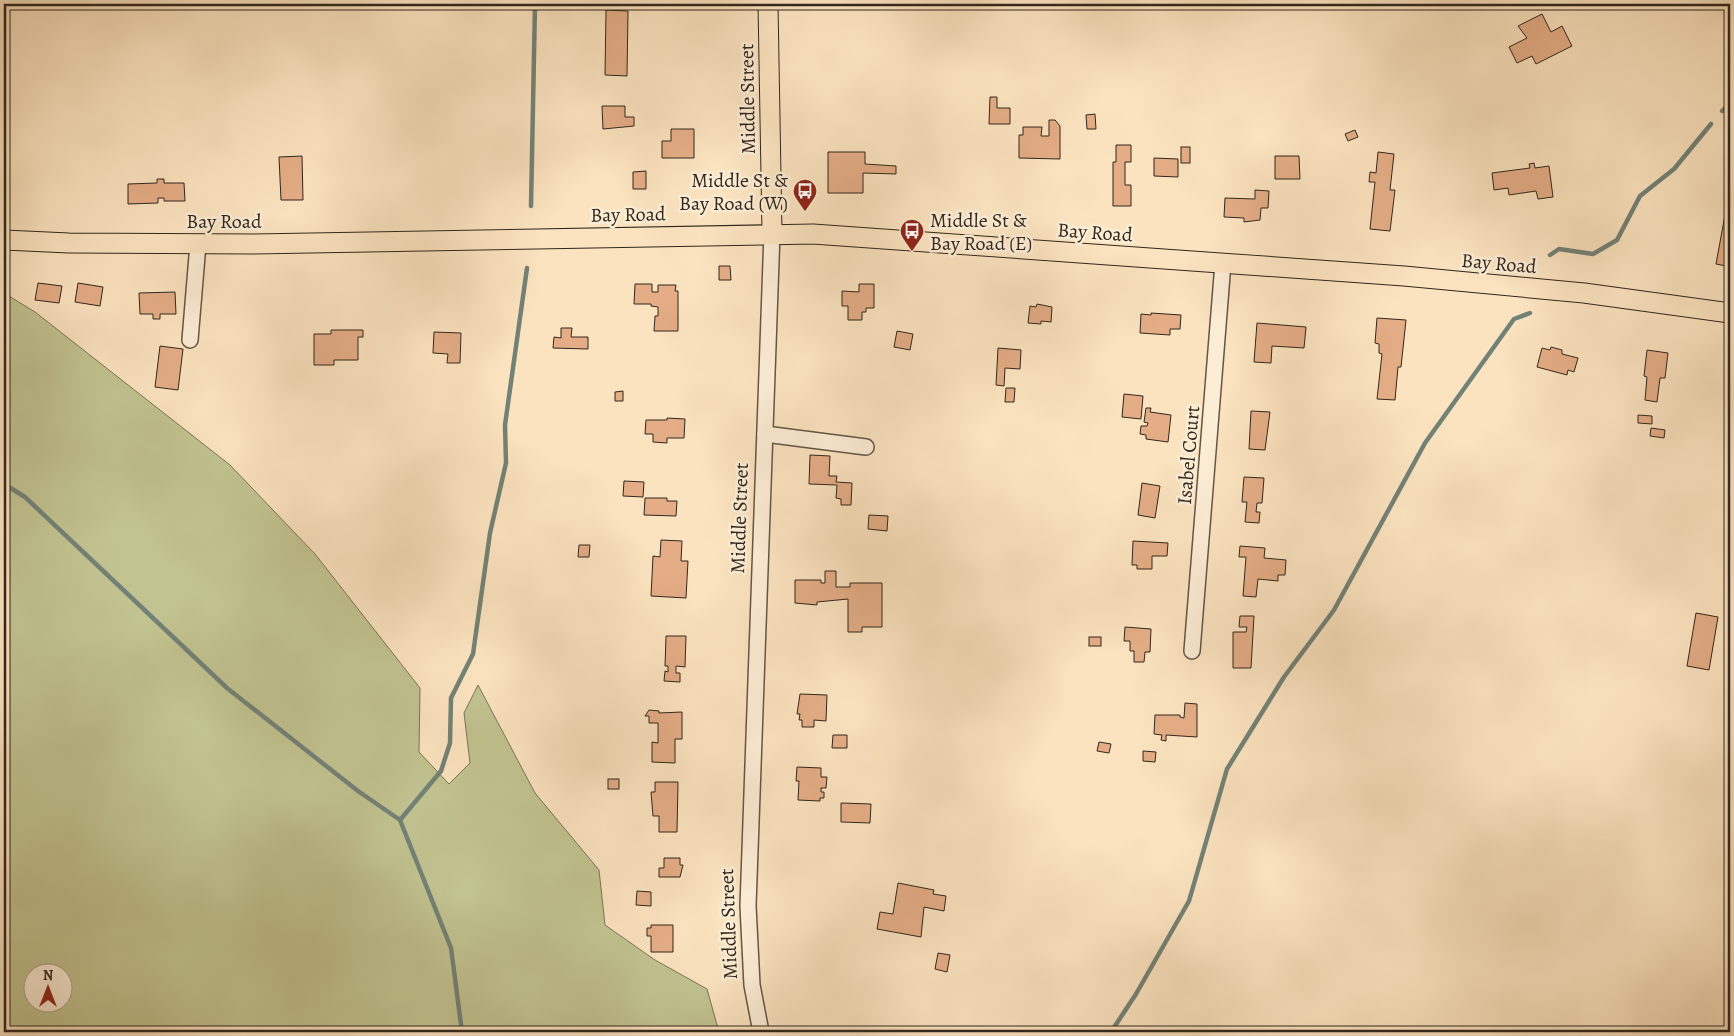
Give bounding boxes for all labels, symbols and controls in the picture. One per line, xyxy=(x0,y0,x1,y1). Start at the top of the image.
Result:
street label: Middle Street xyxy=(733,43,762,155)
place label: Middle St & Bay Road (W) xyxy=(679,167,789,217)
bus stop icon: Middle St & Bay Road (W) xyxy=(792,178,818,212)
street label: Bay Road xyxy=(590,200,666,229)
place label: Middle St & Bay Road (E) xyxy=(930,207,1032,257)
street label: Bay Road xyxy=(186,208,262,235)
street label: Bay Road xyxy=(1056,216,1134,249)
bus stop icon: Middle St & Bay Road (E) xyxy=(899,218,925,252)
street label: Bay Road xyxy=(1460,247,1538,280)
street label: Isabel Court xyxy=(1171,404,1206,506)
street label: Middle Street xyxy=(724,462,755,574)
street label: Middle Street xyxy=(713,868,744,980)
north arrow xyxy=(22,964,72,1014)
text: N xyxy=(43,966,53,985)

